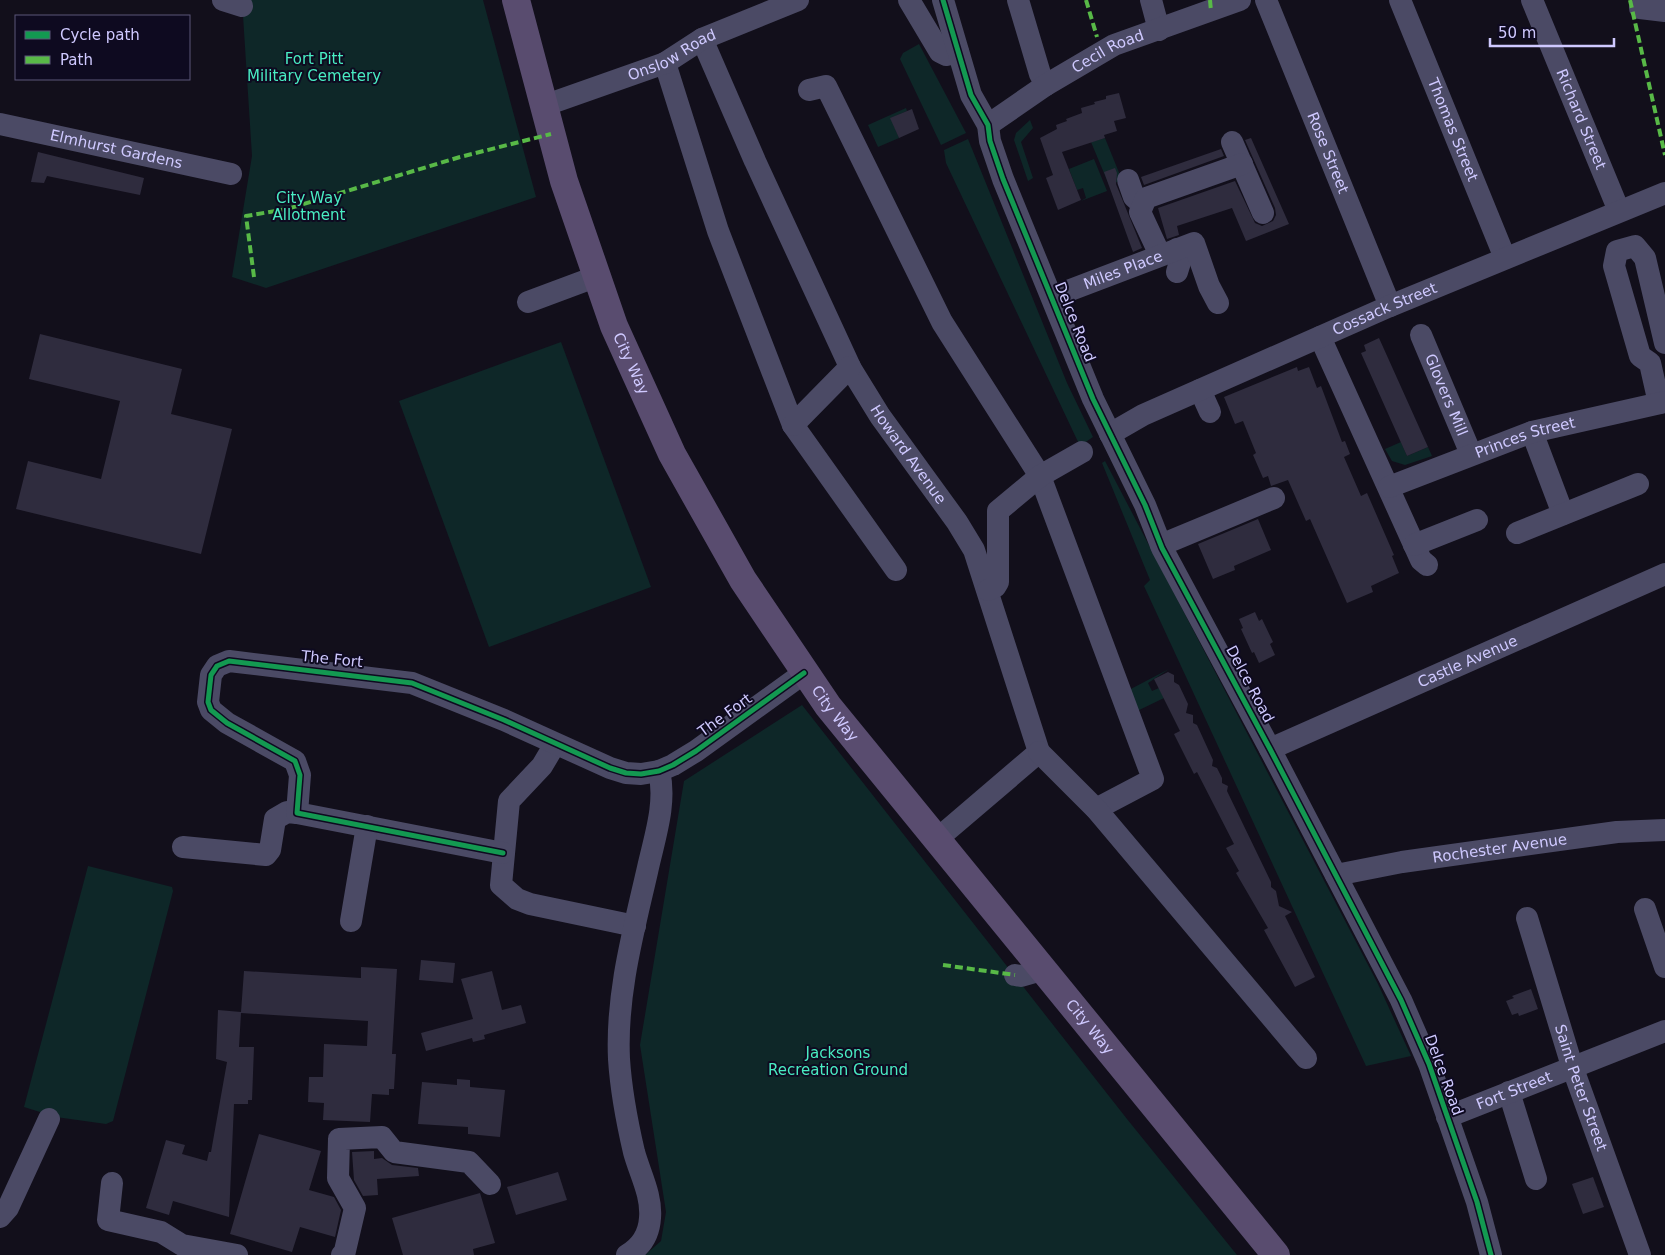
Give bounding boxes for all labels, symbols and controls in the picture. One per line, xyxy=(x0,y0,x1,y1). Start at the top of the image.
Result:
legend xyxy=(15,15,190,80)
scale bar xyxy=(1490,15,1614,47)
text: 50 m xyxy=(1498,24,1536,42)
street label: Onslow Road xyxy=(625,25,719,84)
text: Cycle path xyxy=(60,26,140,44)
street label: Cecil Road xyxy=(1068,26,1146,77)
park label: Fort Pitt Military Cemetery xyxy=(247,50,381,85)
text: Path xyxy=(60,51,93,69)
street label: Richard Street xyxy=(1552,66,1610,172)
street label: Thomas Street xyxy=(1423,74,1482,184)
street label: Rose Street xyxy=(1303,110,1353,196)
street label: Elmhurst Gardens xyxy=(49,126,184,172)
park label: City Way Allotment xyxy=(273,189,346,224)
street label: Miles Place xyxy=(1081,247,1165,293)
street label: Delce Road xyxy=(1051,279,1099,365)
street label: Cossack Street xyxy=(1330,279,1440,339)
street label: City Way xyxy=(609,330,653,398)
street label: Glovers Mill xyxy=(1421,351,1471,439)
street label: Howard Avenue xyxy=(866,402,950,508)
street label: Princes Street xyxy=(1472,414,1577,462)
street label: Castle Avenue xyxy=(1415,632,1520,691)
street label: Delce Road xyxy=(1222,642,1278,726)
street label: The Fort xyxy=(299,647,364,671)
street label: City Way xyxy=(808,682,862,745)
street label: The Fort xyxy=(694,689,755,741)
street label: Rochester Avenue xyxy=(1431,830,1568,867)
street label: City Way xyxy=(1062,996,1118,1058)
street label: Saint Peter Street xyxy=(1551,1022,1611,1153)
street label: Delce Road xyxy=(1421,1032,1467,1118)
park label: Jacksons Recreation Ground xyxy=(768,1044,908,1079)
street label: Fort Street xyxy=(1474,1068,1554,1114)

